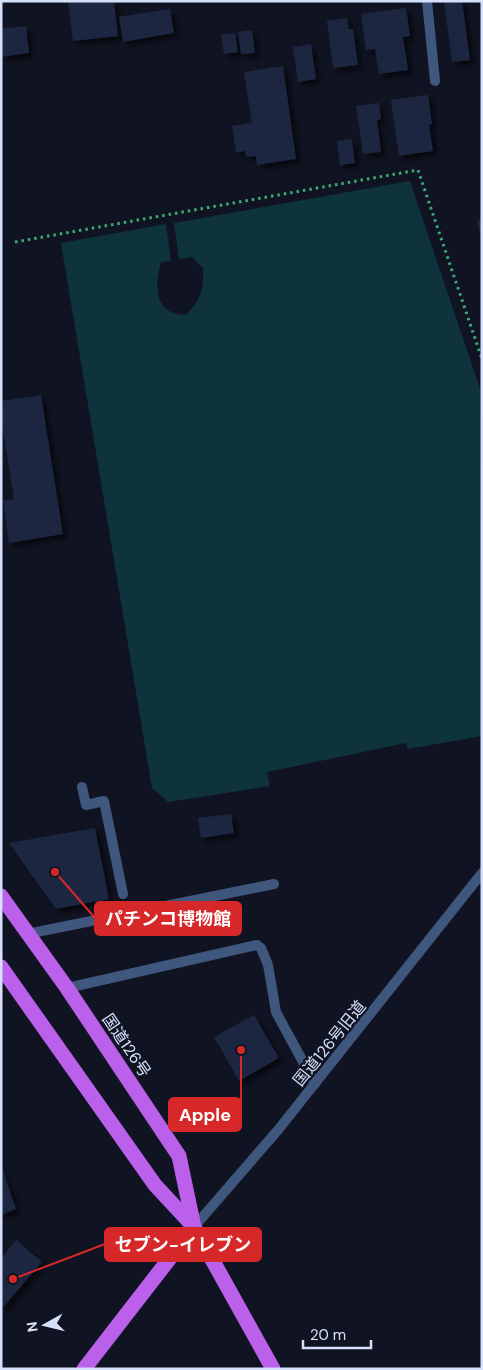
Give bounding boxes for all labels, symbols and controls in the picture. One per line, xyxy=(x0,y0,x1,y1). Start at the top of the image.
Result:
callout: パチンコ博物館 xyxy=(95,902,241,935)
text: パチンコ博物館 xyxy=(105,907,231,931)
street label: 国道126号旧道 xyxy=(288,996,370,1090)
street label: 国道126号 xyxy=(98,1009,155,1081)
callout: Apple xyxy=(169,1098,241,1131)
text: Apple xyxy=(179,1103,231,1127)
callout: セブン-イレブン xyxy=(105,1228,261,1261)
text: セブン-イレブン xyxy=(115,1233,251,1257)
north arrow xyxy=(20,1300,70,1350)
scale bar xyxy=(303,1318,370,1350)
text: N xyxy=(23,1320,42,1333)
text: 20 m xyxy=(310,1325,346,1345)

